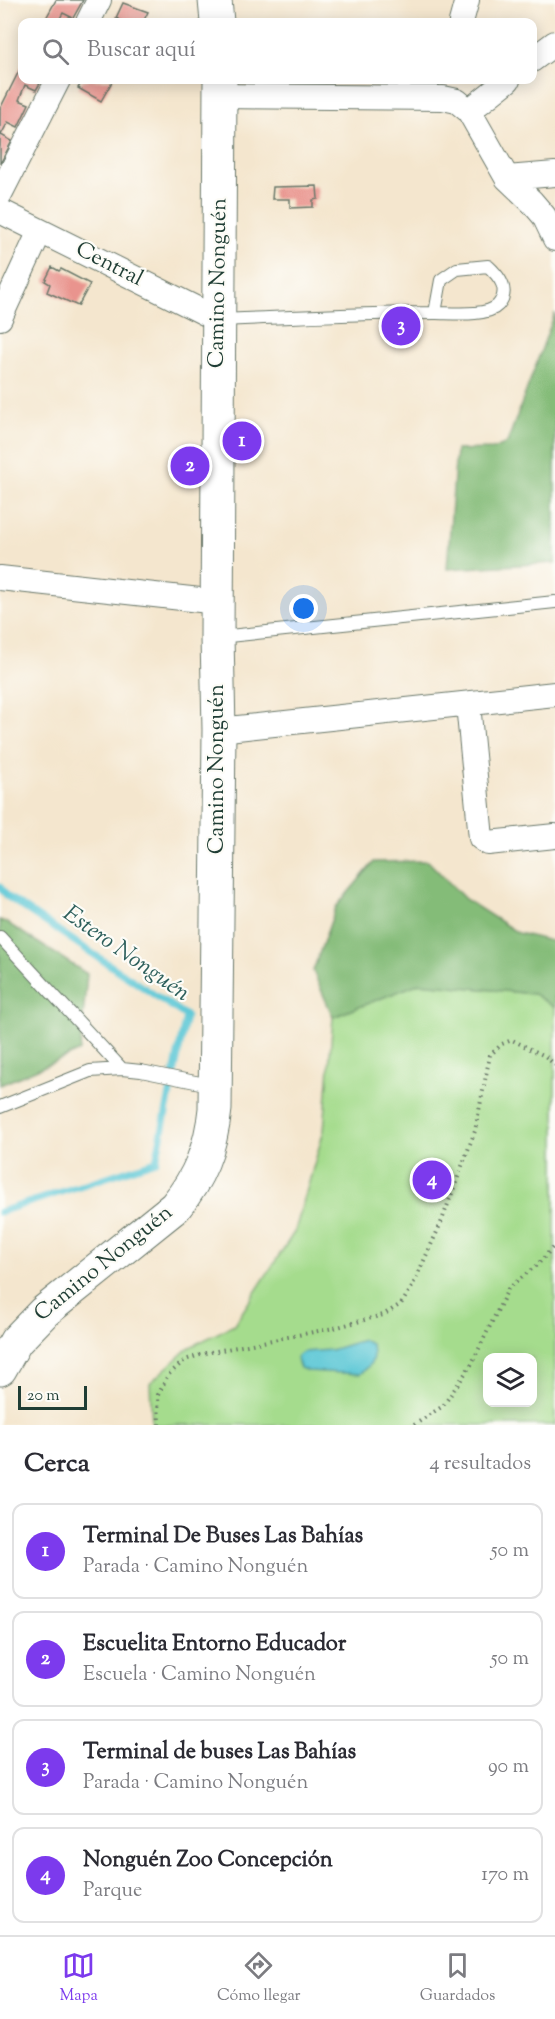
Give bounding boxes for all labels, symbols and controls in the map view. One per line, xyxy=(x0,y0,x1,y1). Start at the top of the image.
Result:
search box xyxy=(18,18,537,84)
icon: search xyxy=(39,35,72,68)
text: Buscar aquí xyxy=(87,35,196,67)
street label: Camino Nonguén xyxy=(202,198,236,368)
street label: Central xyxy=(70,234,148,296)
pin: 3 xyxy=(382,304,420,348)
pin: 1 xyxy=(222,418,262,464)
pin: 2 xyxy=(170,444,210,488)
your location xyxy=(289,594,318,623)
street label: Camino Nonguén xyxy=(202,684,234,854)
water label: Estero Nonguén xyxy=(55,897,197,1011)
pin: 4 xyxy=(412,1158,452,1202)
street label: Camino Nonguén xyxy=(28,1198,180,1330)
map controls xyxy=(483,1353,537,1407)
button: layers xyxy=(483,1353,537,1407)
scale bar xyxy=(18,1383,87,1410)
text: 20 m xyxy=(27,1385,60,1408)
text: Cerca xyxy=(24,1446,90,1483)
text: 4 resultados xyxy=(429,1450,531,1479)
text: Terminal De Buses Las Bahías xyxy=(83,1521,363,1553)
text: 1 xyxy=(42,1537,49,1566)
text: 50 m xyxy=(491,1537,529,1566)
text: Parada · Camino Nonguén xyxy=(83,1553,308,1582)
text: Escuelita Entorno Educador xyxy=(83,1629,346,1661)
text: 2 xyxy=(41,1645,50,1674)
text: 50 m xyxy=(491,1645,529,1674)
text: Escuela · Camino Nonguén xyxy=(83,1661,316,1690)
text: Terminal de buses Las Bahías xyxy=(83,1737,356,1769)
text: 3 xyxy=(41,1753,50,1782)
text: 90 m xyxy=(488,1753,529,1782)
text: Parada · Camino Nonguén xyxy=(83,1769,308,1798)
text: Nonguén Zoo Concepción xyxy=(83,1845,333,1877)
text: 4 xyxy=(40,1861,51,1890)
text: 170 m xyxy=(481,1861,529,1890)
text: Parque xyxy=(83,1877,142,1906)
tab: Mapa xyxy=(60,1949,98,2008)
tab: Cómo llegar xyxy=(217,1949,301,2008)
tab: Guardados xyxy=(420,1949,495,2008)

